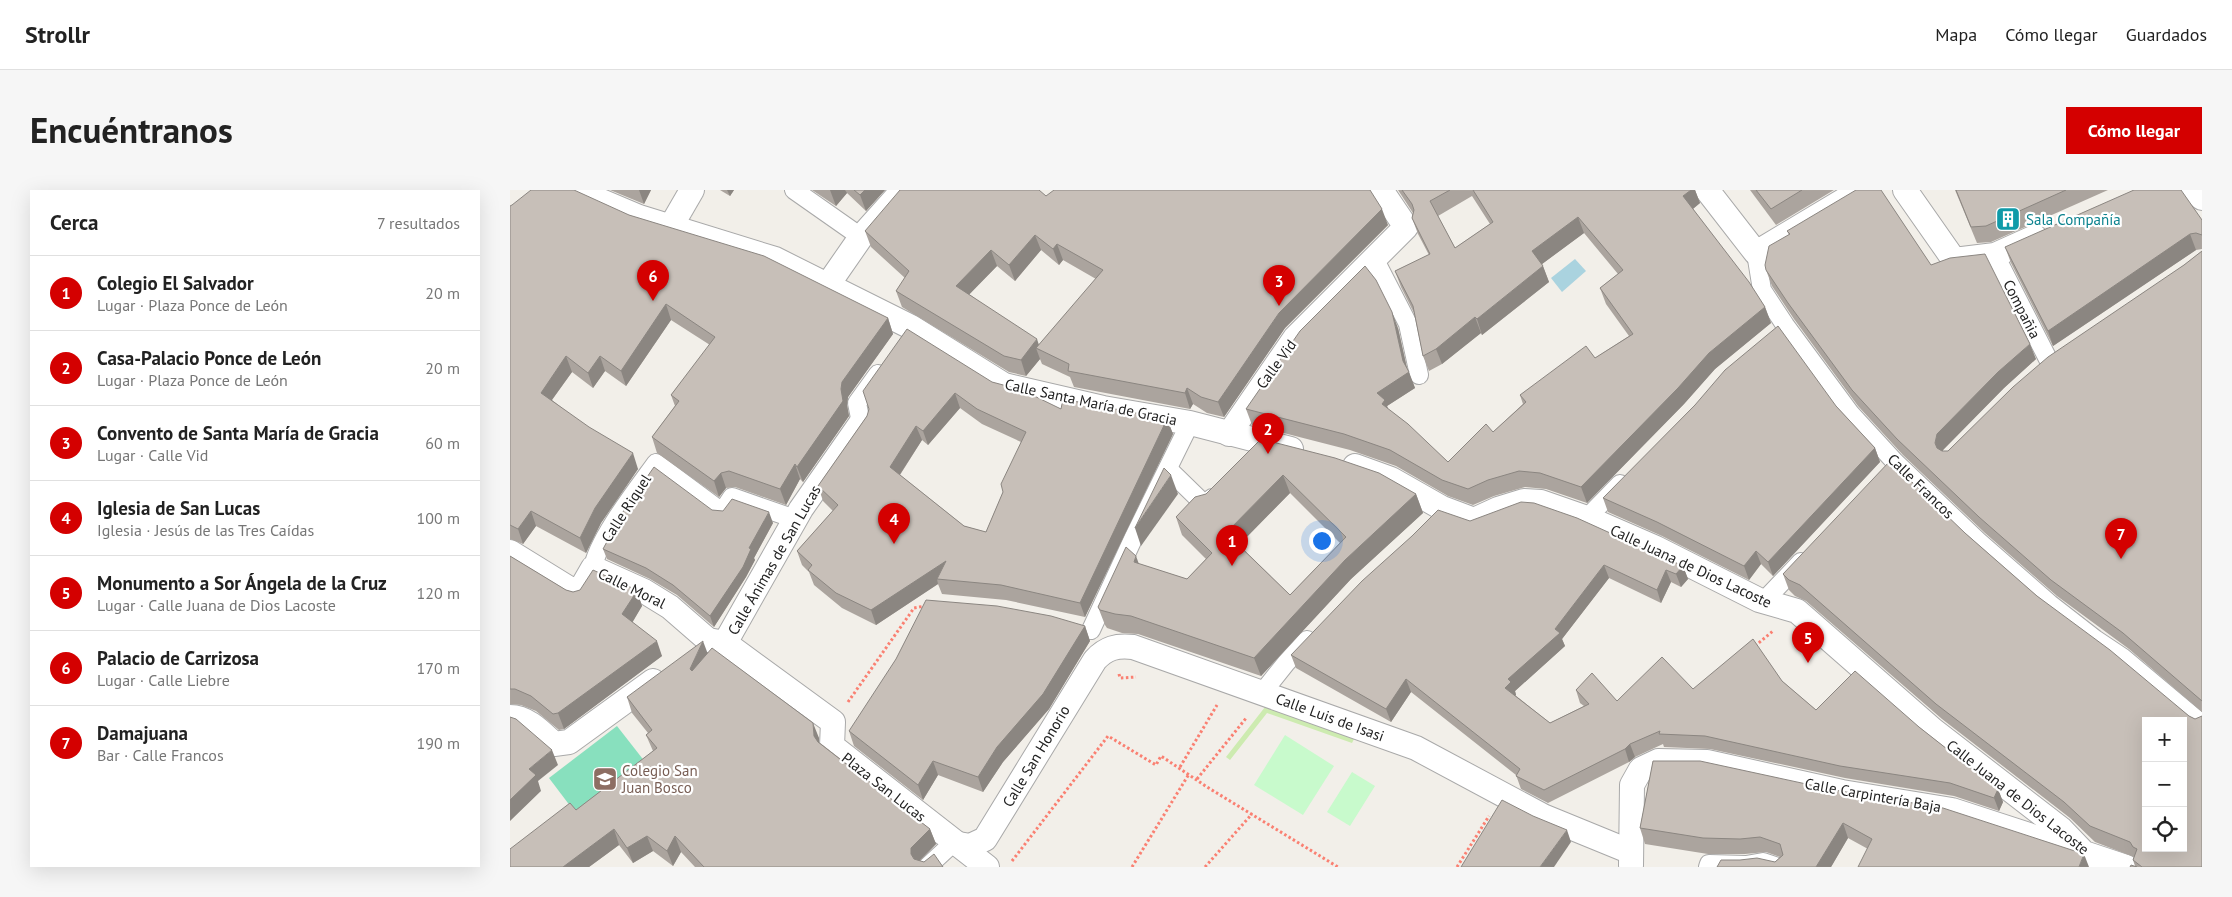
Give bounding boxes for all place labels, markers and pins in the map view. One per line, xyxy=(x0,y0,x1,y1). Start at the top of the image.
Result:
building icon: Sala Compañía xyxy=(1995,206,2021,232)
place label: Sala Compañía xyxy=(2026,210,2121,229)
pin: 6 xyxy=(637,260,669,301)
pin: 3 xyxy=(1263,265,1295,306)
pin: 2 xyxy=(1252,413,1284,454)
pin: 4 xyxy=(878,503,910,544)
pin: 7 xyxy=(2105,518,2137,559)
pin: 1 xyxy=(1216,525,1248,566)
pin: 5 xyxy=(1792,622,1824,663)
place label: Colegio San Juan Bosco xyxy=(621,761,698,797)
school or university icon: Colegio San Juan Bosco xyxy=(592,766,618,792)

